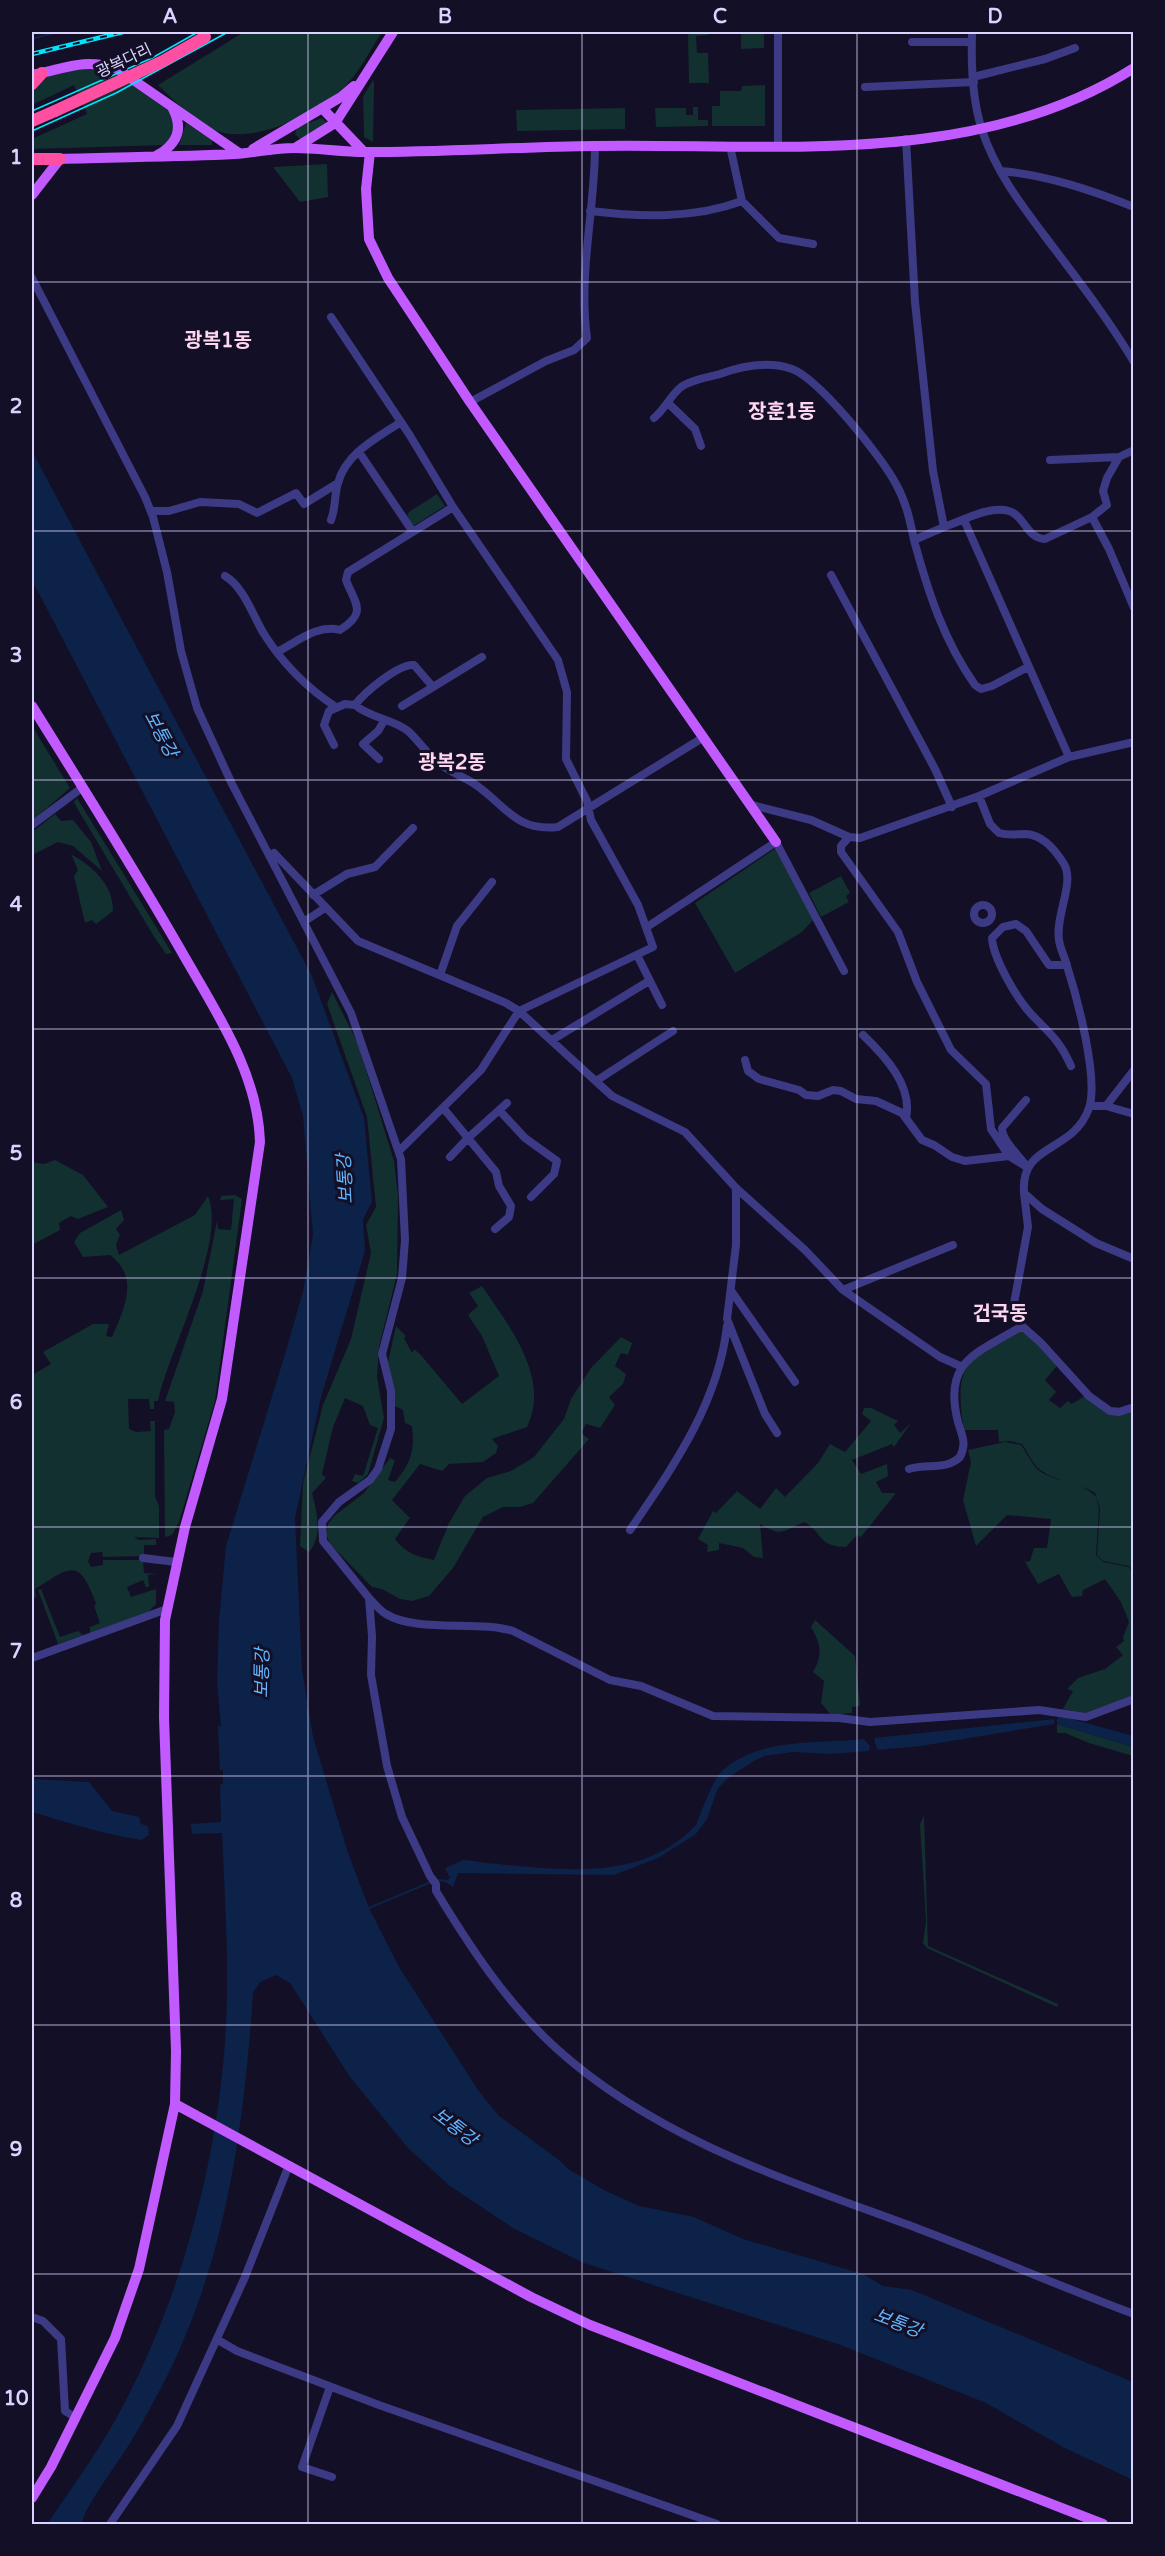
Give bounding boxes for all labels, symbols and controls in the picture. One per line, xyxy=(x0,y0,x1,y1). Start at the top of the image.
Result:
text: A xyxy=(163,5,178,29)
text: B xyxy=(438,5,452,29)
text: C xyxy=(713,5,727,29)
text: D xyxy=(987,5,1003,29)
street label: 광복다리 xyxy=(93,39,155,83)
text: 1 xyxy=(10,146,22,170)
district label: 광복1동 xyxy=(184,329,252,353)
text: 2 xyxy=(10,395,22,419)
district label: 장훈1동 xyxy=(748,400,816,424)
text: 3 xyxy=(10,644,22,668)
water label: 보통강 xyxy=(140,707,184,763)
district label: 광복2동 xyxy=(418,751,486,775)
text: 4 xyxy=(10,893,23,917)
text: 5 xyxy=(10,1142,22,1166)
water label: 보통강 xyxy=(333,1151,357,1204)
district label: 건국동 xyxy=(972,1302,1028,1326)
text: 6 xyxy=(10,1391,22,1415)
text: 7 xyxy=(10,1640,22,1664)
water label: 보통강 xyxy=(251,1646,273,1698)
text: 8 xyxy=(10,1889,22,1913)
water label: 보통강 xyxy=(429,2103,483,2152)
text: 9 xyxy=(10,2138,22,2162)
water label: 보통강 xyxy=(871,2304,927,2343)
text: 10 xyxy=(3,2387,29,2411)

